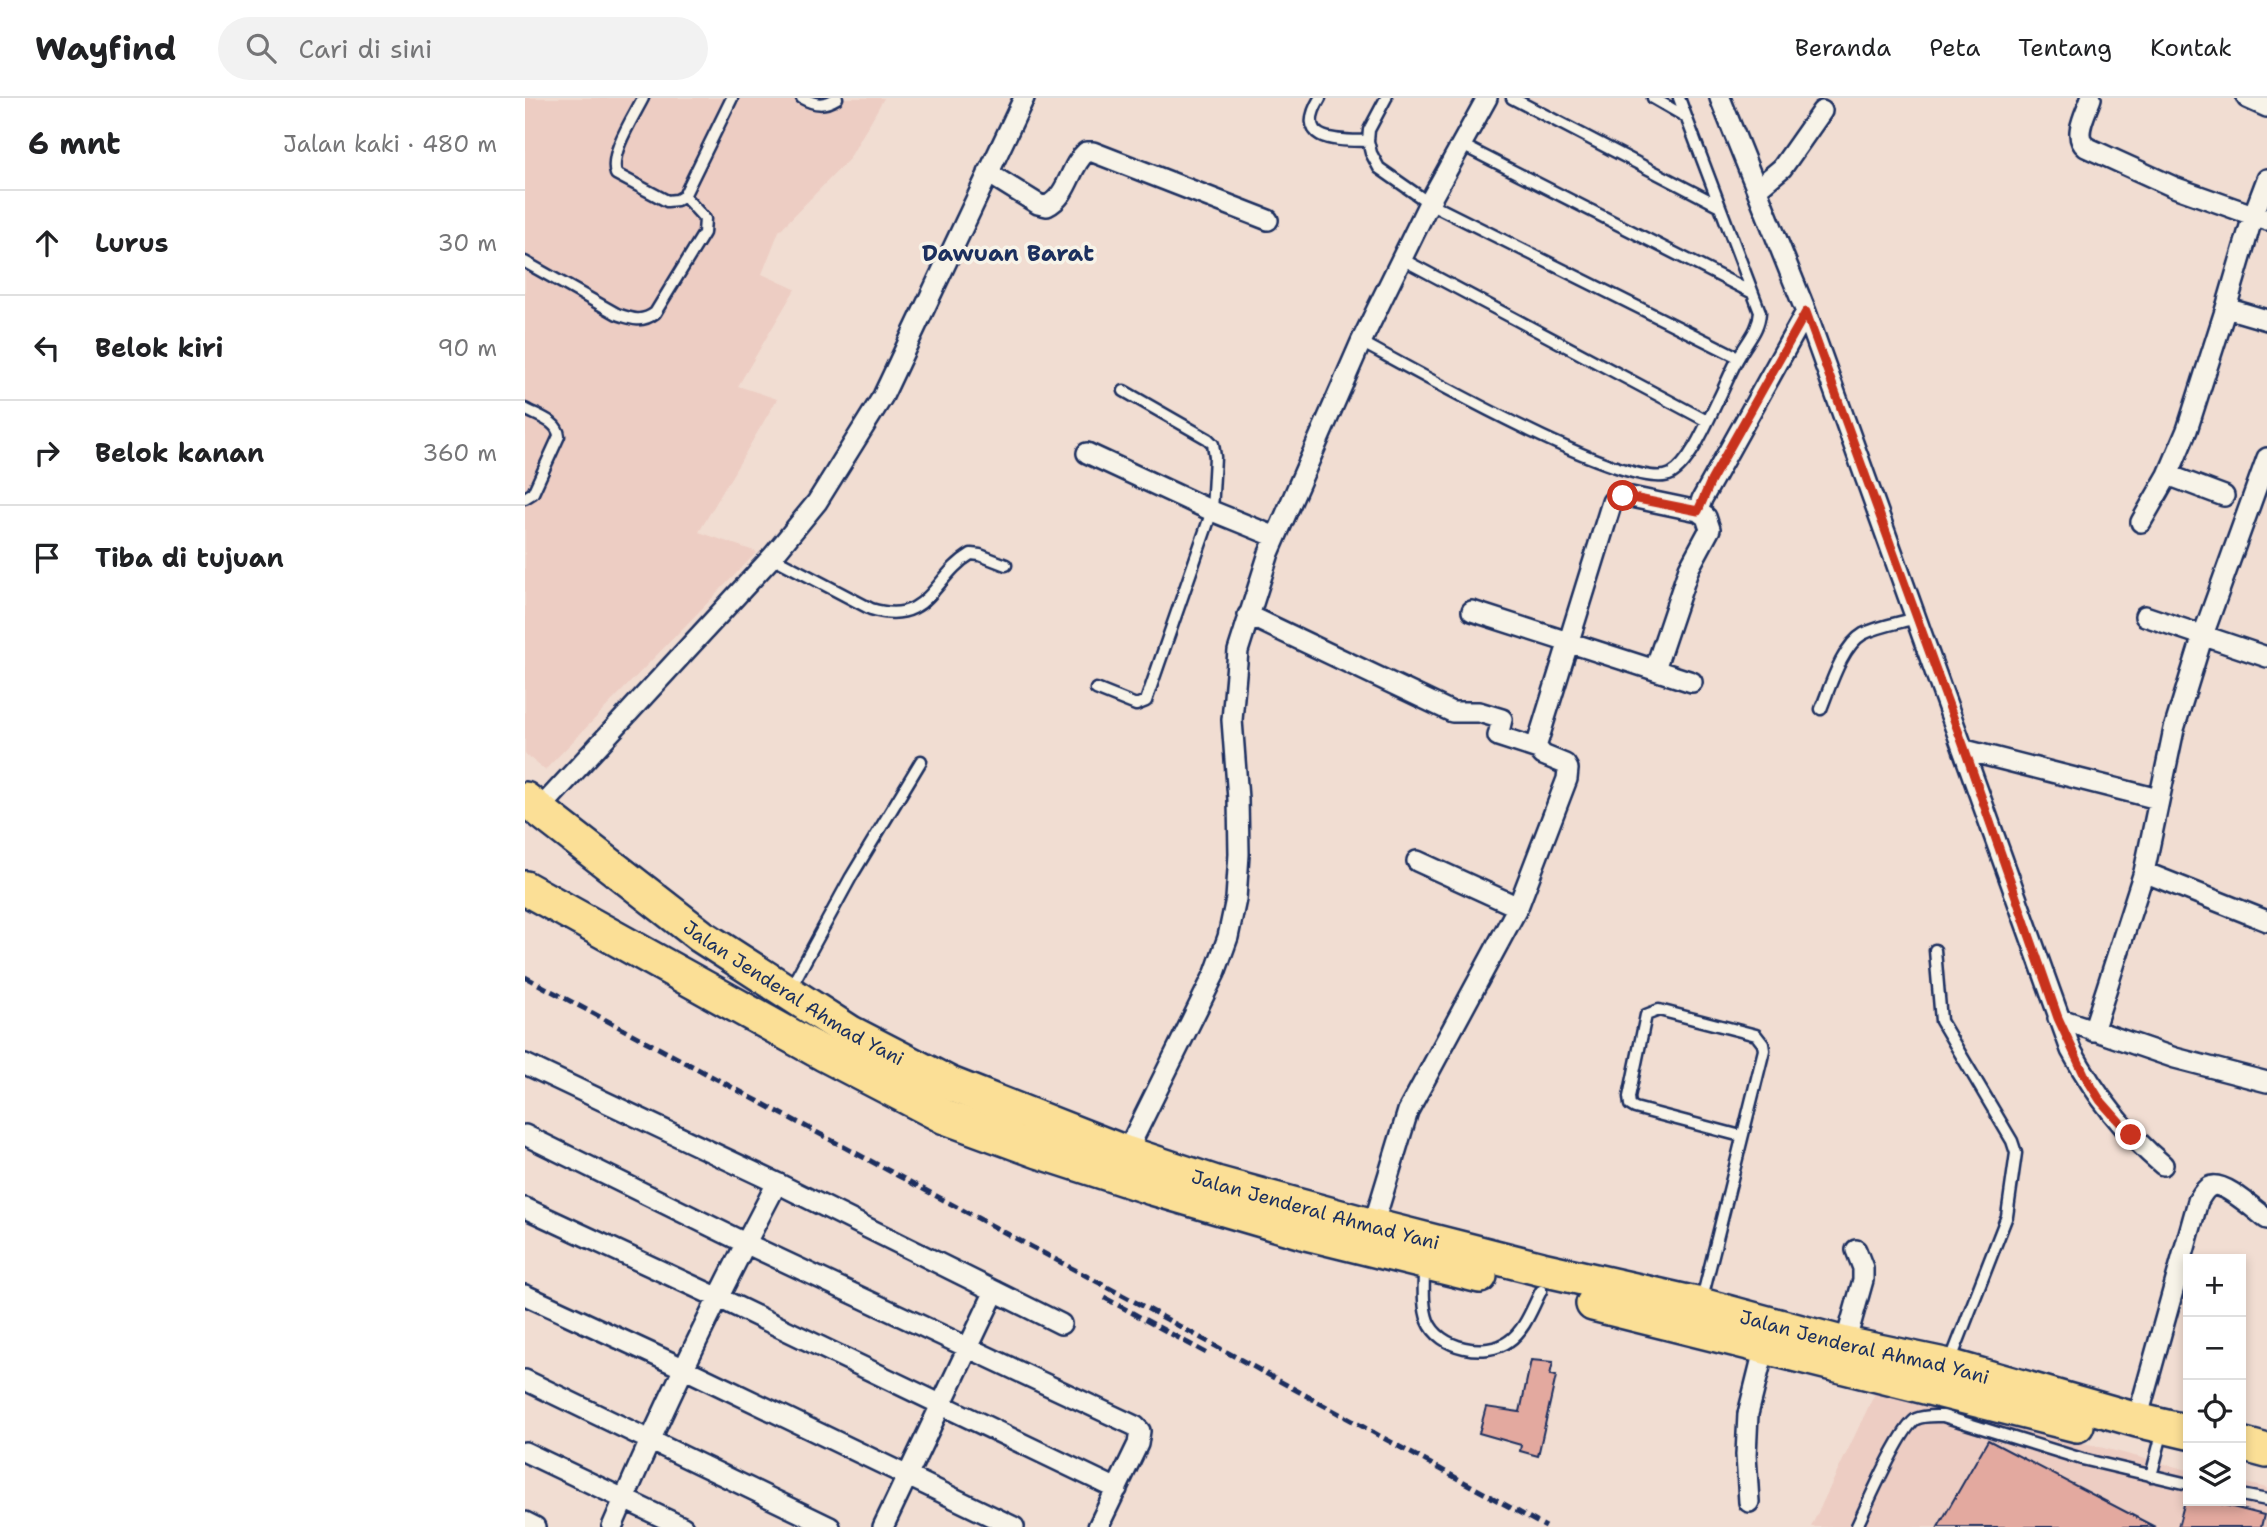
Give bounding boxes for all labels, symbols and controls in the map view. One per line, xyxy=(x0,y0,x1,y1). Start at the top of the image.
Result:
search box xyxy=(218,17,708,80)
text: Wayfind xyxy=(35,26,176,71)
icon: search xyxy=(242,29,280,67)
text: Cari di sini xyxy=(298,31,432,66)
text: Beranda xyxy=(1795,32,1891,64)
text: Peta xyxy=(1929,32,1980,64)
text: Tentang xyxy=(2018,32,2112,64)
text: Kontak xyxy=(2150,32,2232,64)
text: 6 mnt xyxy=(28,123,121,164)
text: Jalan kaki · 480 m xyxy=(283,129,497,159)
icon: ahead xyxy=(28,224,66,262)
text: Lurus xyxy=(95,225,168,260)
text: 30 m xyxy=(438,228,497,258)
district label: Dawuan Barat xyxy=(922,238,1094,268)
icon: left xyxy=(28,329,66,367)
text: Belok kiri xyxy=(95,330,224,365)
text: 90 m xyxy=(437,333,497,363)
icon: right xyxy=(28,434,66,472)
text: Belok kanan xyxy=(95,435,264,470)
text: 360 m xyxy=(422,438,497,468)
route start xyxy=(1607,480,1638,511)
icon: arrive xyxy=(28,539,66,577)
text: Tiba di tujuan xyxy=(95,540,284,575)
street label: Jalan Jenderal Ahmad Yani xyxy=(678,914,909,1071)
route end xyxy=(2115,1119,2146,1150)
street label: Jalan Jenderal Ahmad Yani xyxy=(1188,1163,1442,1255)
map controls xyxy=(2183,1254,2246,1506)
button: + xyxy=(2183,1254,2246,1317)
street label: Jalan Jenderal Ahmad Yani xyxy=(1737,1304,1992,1389)
button: − xyxy=(2183,1317,2246,1380)
button: locate xyxy=(2183,1380,2246,1443)
button: layers xyxy=(2183,1443,2246,1506)

